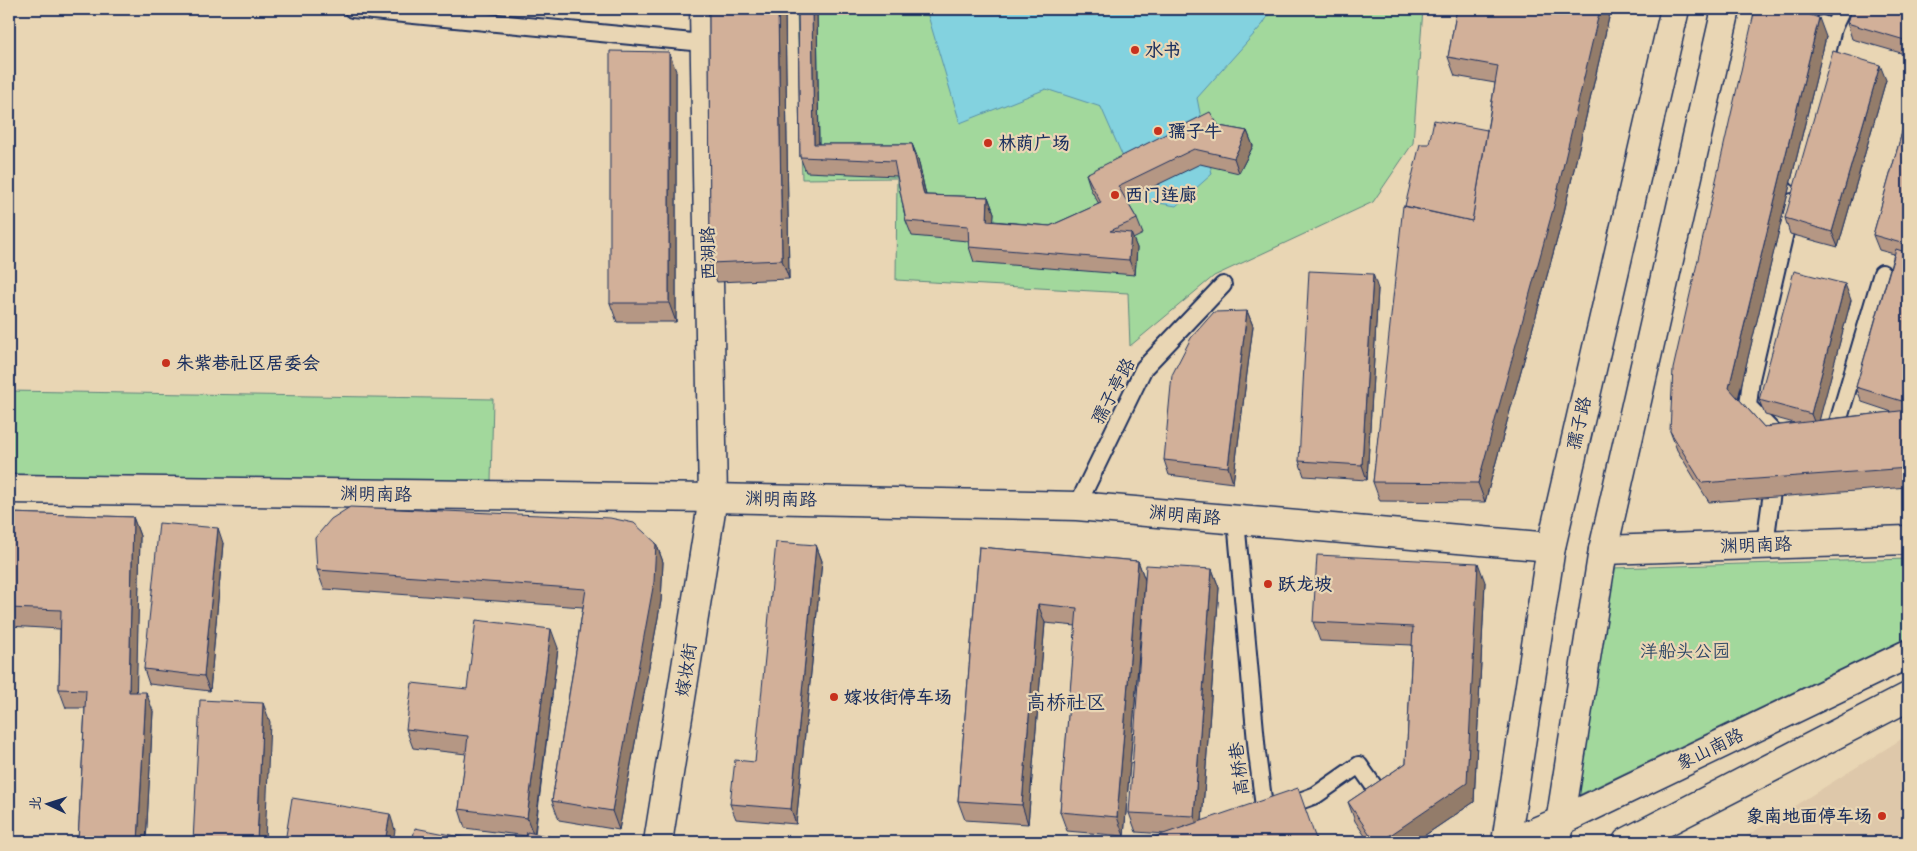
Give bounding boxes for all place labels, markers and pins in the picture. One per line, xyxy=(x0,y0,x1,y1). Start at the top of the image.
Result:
place label: 水书 xyxy=(1145,40,1181,61)
marker: 水书 xyxy=(1129,44,1141,56)
place label: 孺子牛 xyxy=(1168,121,1222,142)
marker: 孺子牛 xyxy=(1152,125,1164,137)
place label: 林荫广场 xyxy=(998,133,1070,154)
marker: 林荫广场 xyxy=(982,137,994,149)
place label: 西门连廊 xyxy=(1125,185,1197,206)
marker: 西门连廊 xyxy=(1109,189,1121,201)
place label: 朱紫巷社区居委会 xyxy=(176,353,320,374)
marker: 朱紫巷社区居委会 xyxy=(160,357,172,369)
place label: 跃龙坡 xyxy=(1278,574,1332,595)
marker: 跃龙坡 xyxy=(1262,578,1274,590)
place label: 嫁妆街停车场 xyxy=(844,687,952,708)
marker: 嫁妆街停车场 xyxy=(828,691,840,703)
place label: 象南地面停车场 xyxy=(1746,806,1872,827)
marker: 象南地面停车场 xyxy=(1876,810,1888,822)

